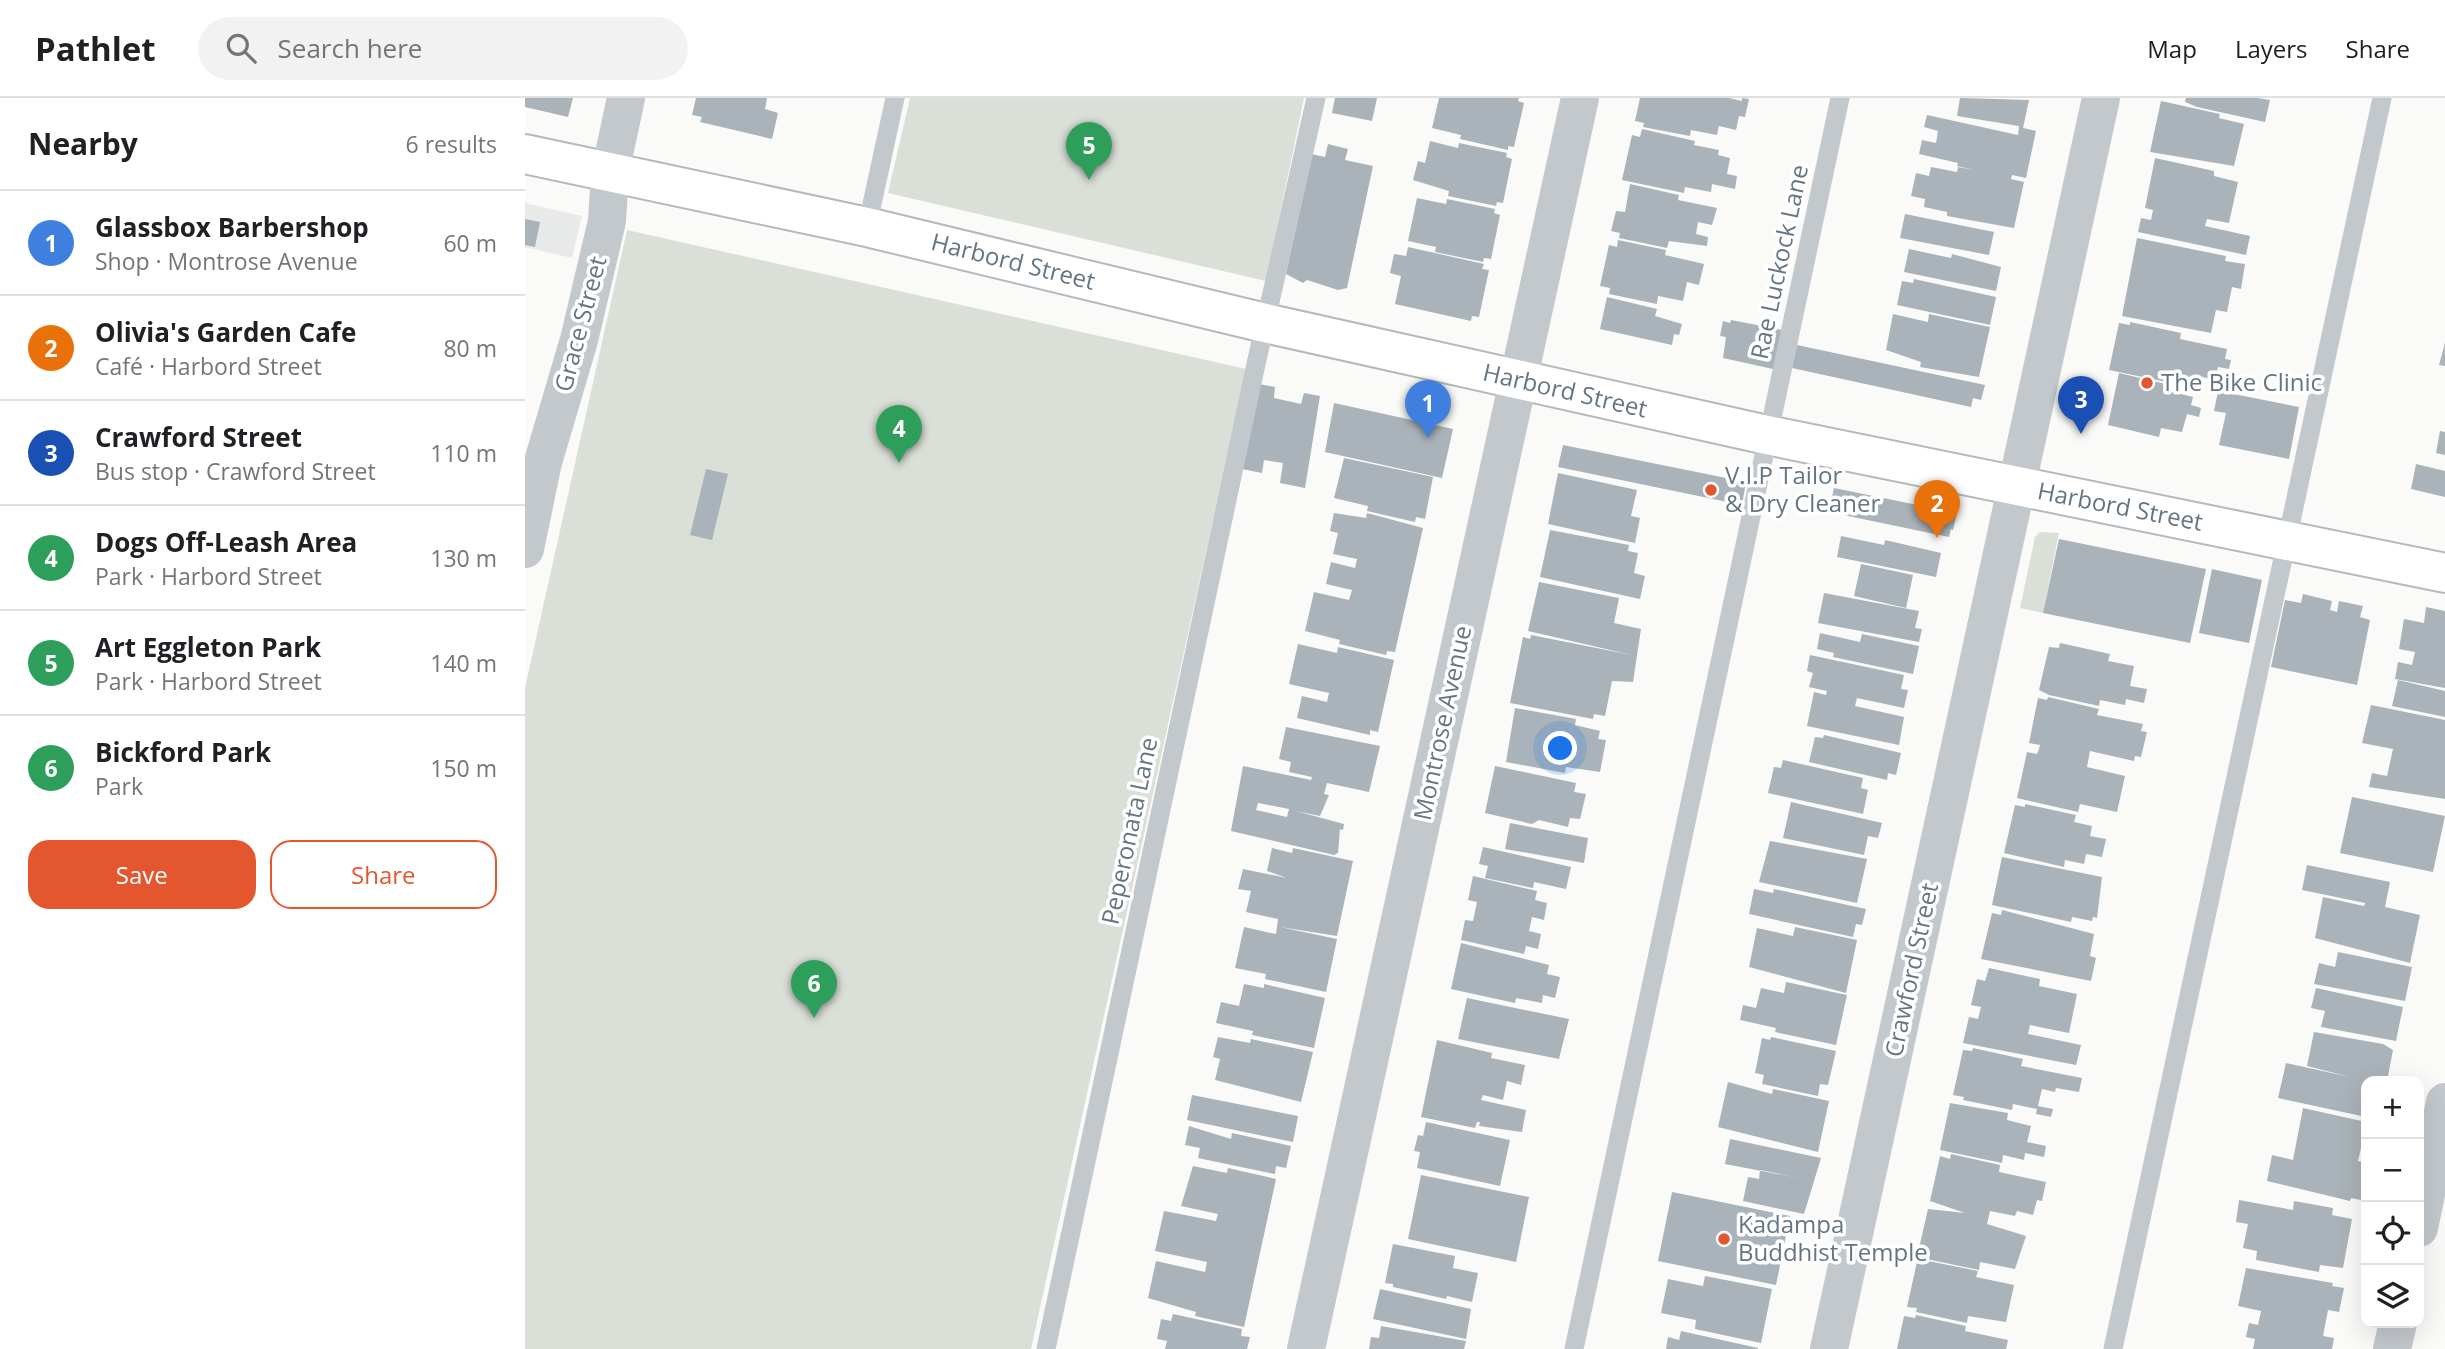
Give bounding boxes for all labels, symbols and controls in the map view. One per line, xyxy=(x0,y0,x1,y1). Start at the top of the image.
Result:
search box xyxy=(198,17,688,80)
text: Pathlet xyxy=(35,26,156,71)
icon: search xyxy=(222,29,260,67)
text: Search here xyxy=(278,30,422,66)
text: Map xyxy=(2147,32,2197,65)
text: Layers xyxy=(2235,32,2308,65)
text: Share xyxy=(2346,32,2410,65)
pin: 5 xyxy=(1066,122,1112,180)
text: Nearby xyxy=(28,123,138,164)
text: 6 results xyxy=(406,128,497,160)
street label: Rae Luckock Lane xyxy=(1742,161,1815,362)
text: Glassbox Barbershop xyxy=(95,209,369,245)
street label: Harbord Street xyxy=(928,224,1099,297)
text: 1 xyxy=(44,227,58,259)
text: 60 m xyxy=(443,227,497,259)
text: Shop · Montrose Avenue xyxy=(95,245,358,277)
street label: Grace Street xyxy=(546,252,613,395)
text: Olivia's Garden Cafe xyxy=(95,314,356,350)
text: 2 xyxy=(44,332,58,364)
text: 80 m xyxy=(443,332,497,364)
text: Café · Harbord Street xyxy=(95,350,322,382)
street label: Harbord Street xyxy=(1480,355,1651,424)
place label: The Bike Clinic xyxy=(2161,365,2322,398)
marker: The Bike Clinic xyxy=(2139,375,2155,391)
pin: 3 xyxy=(2058,376,2104,434)
pin: 1 xyxy=(1405,380,1451,438)
pin: 4 xyxy=(876,405,922,463)
text: Crawford Street xyxy=(95,419,302,455)
text: 3 xyxy=(44,437,58,469)
text: 110 m xyxy=(430,437,497,469)
text: Bus stop · Crawford Street xyxy=(95,455,376,487)
place label: V.I.P Tailor & Dry Cleaner xyxy=(1725,458,1880,519)
street label: Harbord Street xyxy=(2035,473,2206,538)
pin: 2 xyxy=(1914,480,1960,538)
marker: V.I.P Tailor & Dry Cleaner xyxy=(1703,482,1719,498)
text: Dogs Off-Leash Area xyxy=(95,524,357,560)
text: 4 xyxy=(44,542,58,574)
text: 130 m xyxy=(430,542,497,574)
text: Park · Harbord Street xyxy=(95,560,322,592)
street label: Montrose Avenue xyxy=(1405,622,1478,823)
text: Art Eggleton Park xyxy=(95,629,321,665)
text: 5 xyxy=(44,647,58,679)
text: 140 m xyxy=(430,647,497,679)
text: Park · Harbord Street xyxy=(95,665,322,697)
your location xyxy=(1543,731,1577,765)
text: Bickford Park xyxy=(95,734,271,770)
street label: Peperonata Lane xyxy=(1093,734,1164,927)
text: 6 xyxy=(44,752,58,784)
text: 150 m xyxy=(430,752,497,784)
text: Park xyxy=(95,770,143,802)
button: Save xyxy=(28,840,256,909)
button: Share xyxy=(270,840,497,909)
street label: Crawford Street xyxy=(1876,880,1945,1060)
pin: 6 xyxy=(791,960,837,1018)
map controls xyxy=(2361,1076,2424,1328)
button: + xyxy=(2361,1076,2424,1139)
button: − xyxy=(2361,1139,2424,1202)
button: locate xyxy=(2361,1202,2424,1265)
place label: Kadampa Buddhist Temple xyxy=(1738,1207,1928,1268)
marker: Kadampa Buddhist Temple xyxy=(1716,1231,1732,1247)
button: layers xyxy=(2361,1265,2424,1328)

